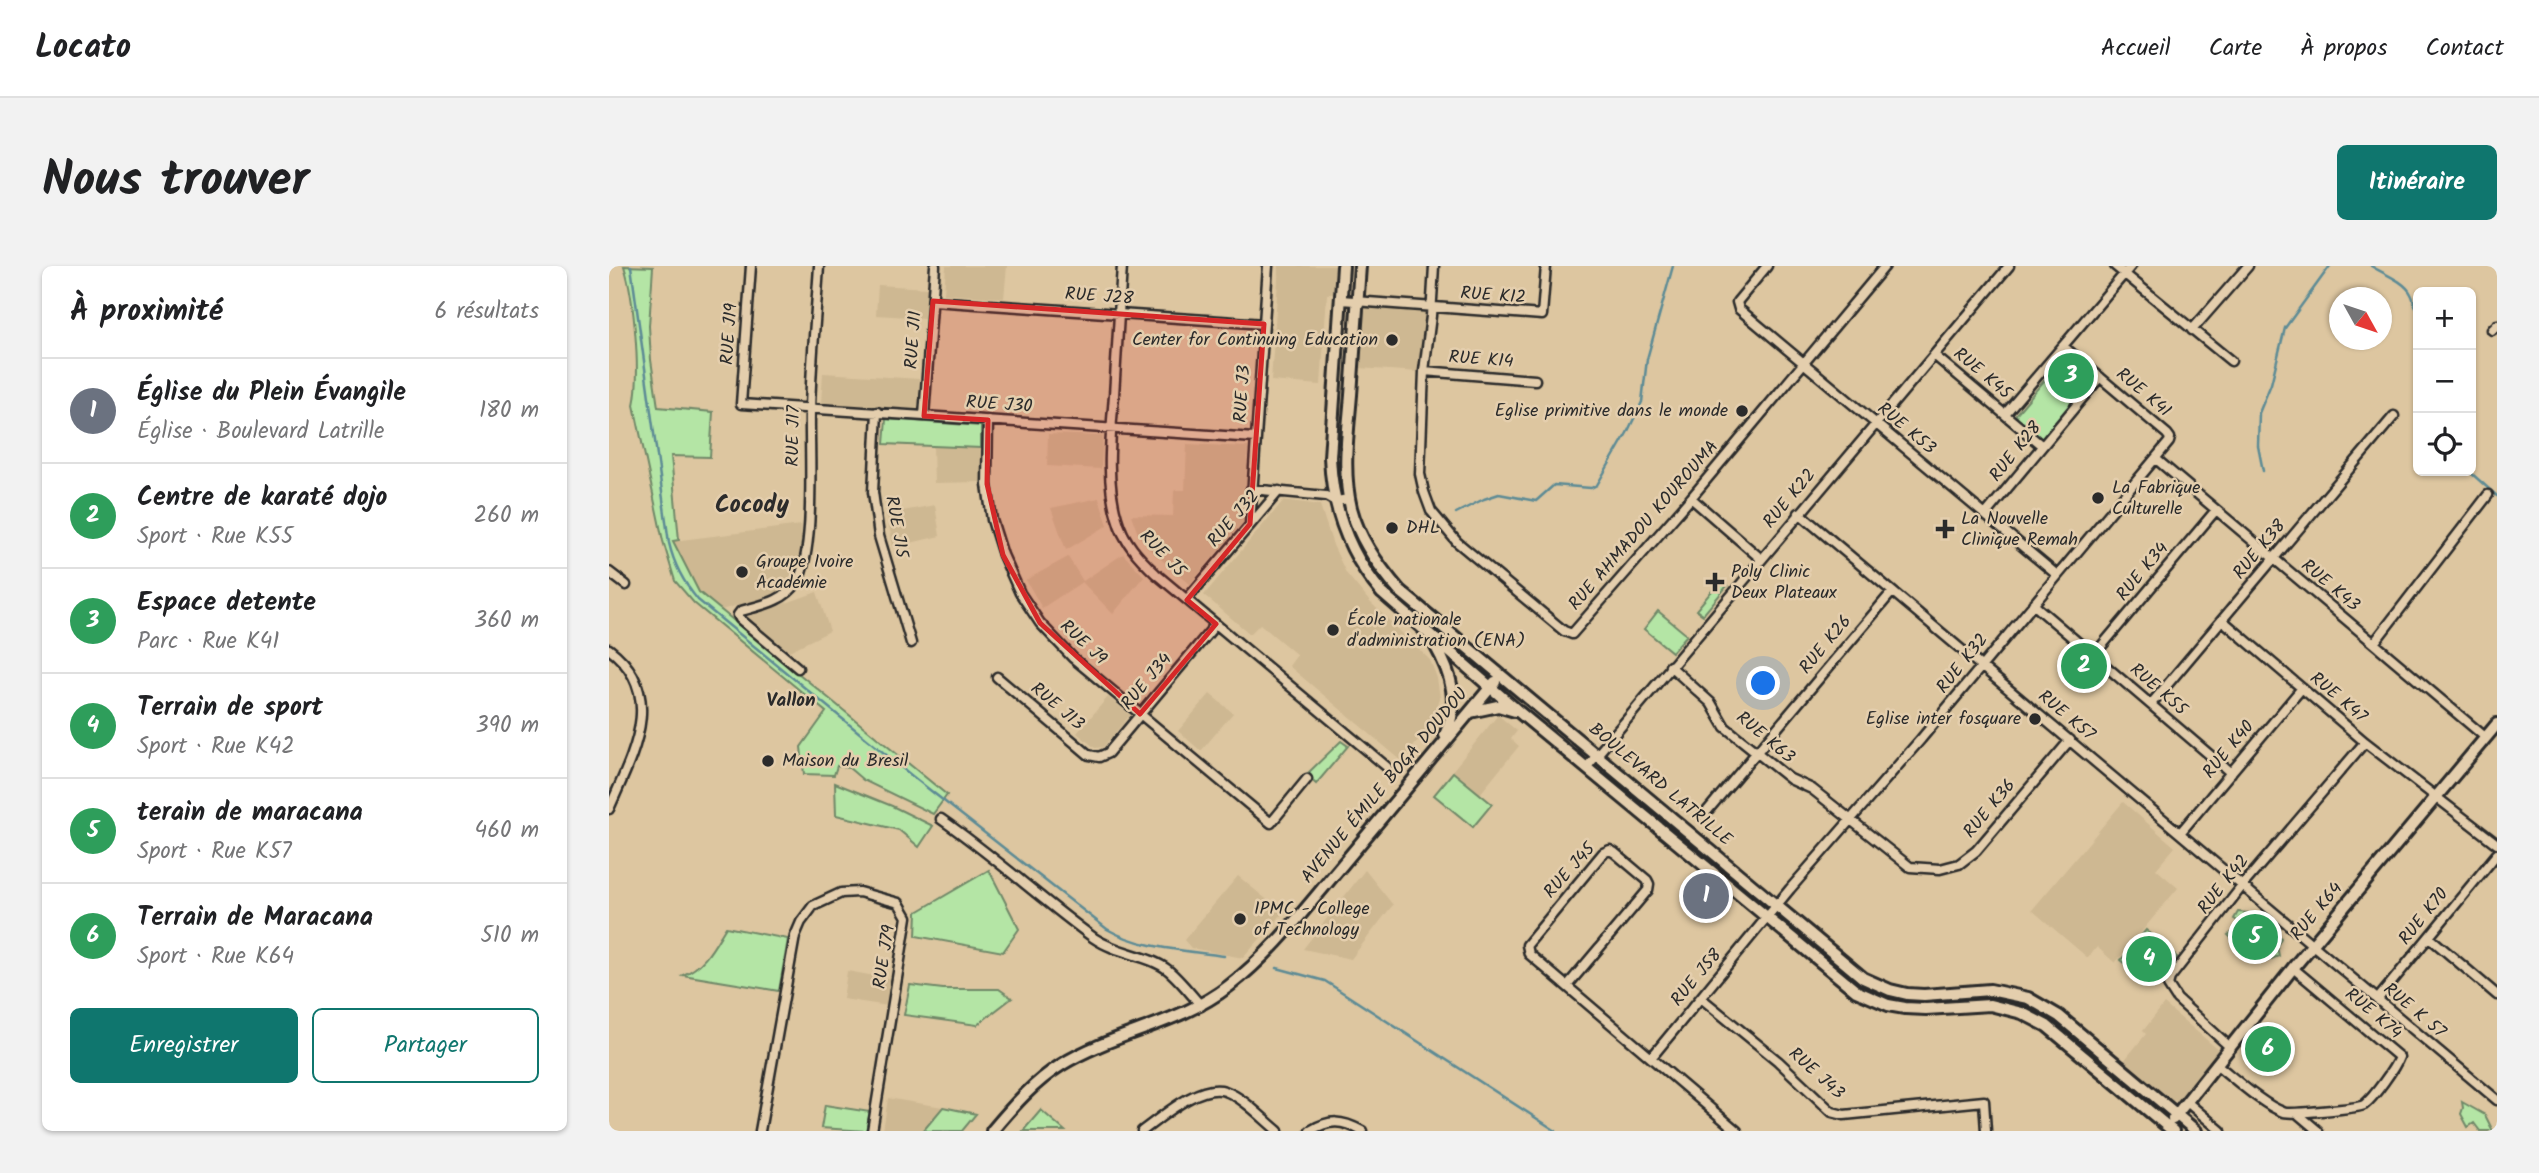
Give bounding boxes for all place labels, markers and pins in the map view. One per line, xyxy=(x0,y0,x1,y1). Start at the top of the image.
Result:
place label: Center for Continuing Education xyxy=(1132,326,1378,355)
marker: Center for Continuing Education xyxy=(1384,332,1400,348)
pin: 3 xyxy=(2048,350,2094,402)
place label: Eglise primitive dans le monde xyxy=(1495,397,1728,426)
marker: Eglise primitive dans le monde xyxy=(1734,403,1750,419)
place label: La Fabrique Culturelle xyxy=(2112,474,2200,524)
marker: La Fabrique Culturelle xyxy=(2090,490,2106,506)
place label: La Nouvelle Clinique Remah xyxy=(1961,505,2078,555)
place label: DHL xyxy=(1406,514,1440,543)
marker: La Nouvelle Clinique Remah xyxy=(1935,519,1955,539)
marker: DHL xyxy=(1384,520,1400,536)
place label: Groupe Ivoire Académie xyxy=(756,548,853,598)
place label: Poly Clinic Deux Plateaux xyxy=(1731,558,1837,608)
marker: Groupe Ivoire Académie xyxy=(734,564,750,580)
marker: Poly Clinic Deux Plateaux xyxy=(1705,572,1725,592)
place label: École nationale d'administration (ENA) xyxy=(1347,606,1525,656)
marker: École nationale d'administration (ENA) xyxy=(1325,622,1341,638)
pin: 2 xyxy=(2061,640,2107,692)
place label: Eglise inter fosquare xyxy=(1866,705,2021,734)
marker: Eglise inter fosquare xyxy=(2027,711,2043,727)
place label: Maison du Bresil xyxy=(782,747,909,776)
marker: Maison du Bresil xyxy=(760,753,776,769)
pin: 1 xyxy=(1683,870,1729,922)
place label: IPMC - College of Technology xyxy=(1254,895,1370,945)
marker: IPMC - College of Technology xyxy=(1232,911,1248,927)
pin: 5 xyxy=(2232,911,2278,963)
pin: 4 xyxy=(2126,933,2172,985)
pin: 6 xyxy=(2245,1023,2291,1075)

